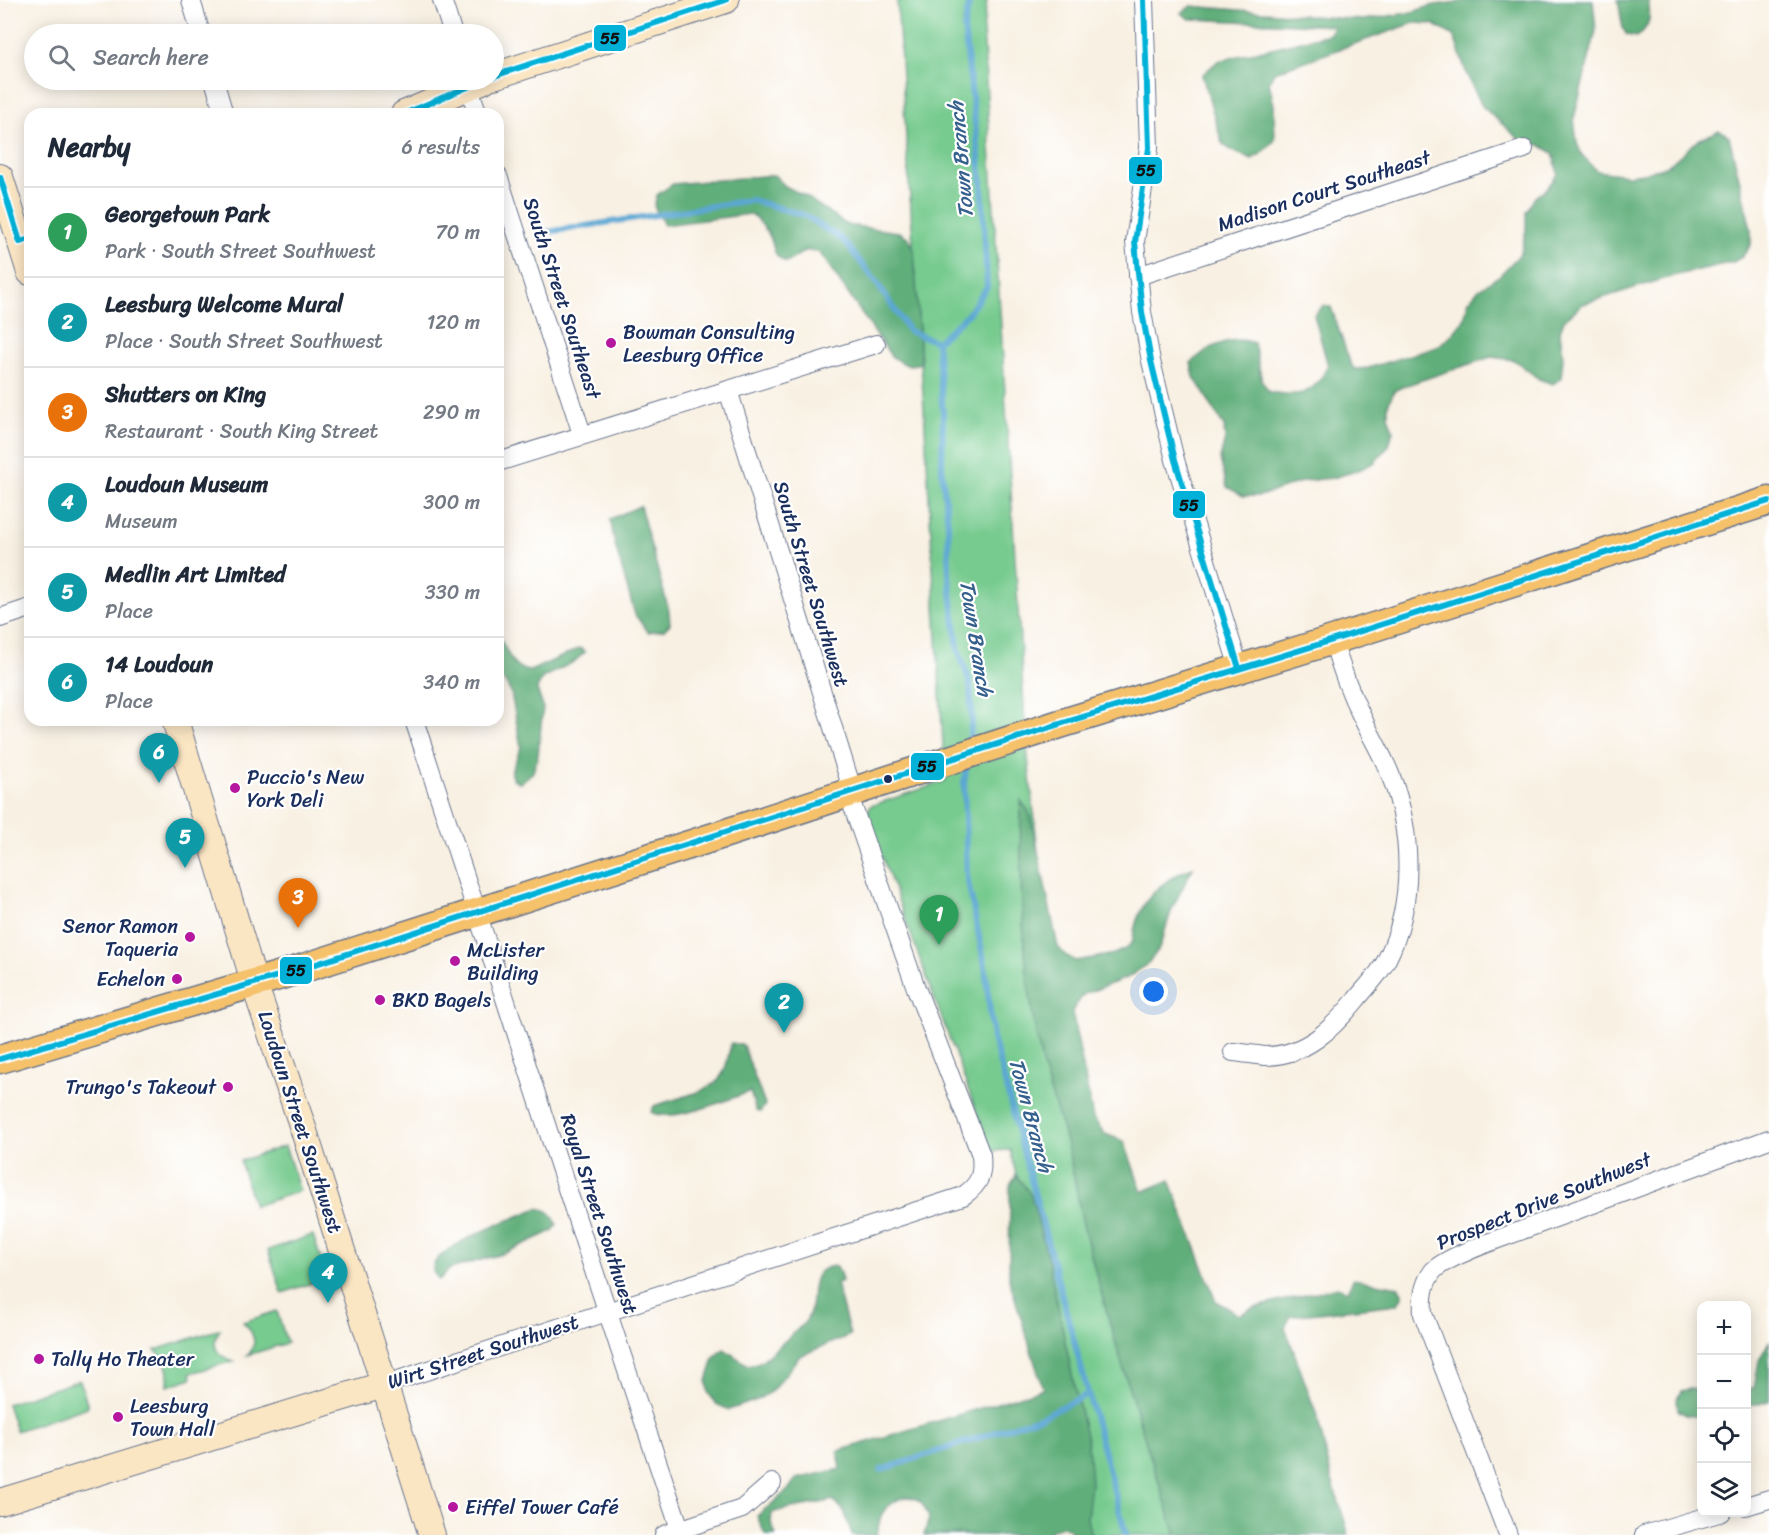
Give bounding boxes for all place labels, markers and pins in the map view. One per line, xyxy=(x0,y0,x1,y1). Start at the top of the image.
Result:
place label: Bowman Consulting Leesburg Office xyxy=(623,315,795,373)
marker: Bowman Consulting Leesburg Office xyxy=(604,336,618,350)
pin: 6 xyxy=(140,734,178,783)
place label: Puccio's New York Deli xyxy=(247,760,364,818)
unlabelled marker xyxy=(882,773,894,785)
marker: Puccio's New York Deli xyxy=(228,781,242,795)
pin: 5 xyxy=(166,818,204,868)
pin: 3 xyxy=(278,878,318,928)
pin: 1 xyxy=(920,896,958,945)
place label: Senor Ramon Taqueria xyxy=(62,909,179,967)
marker: Senor Ramon Taqueria xyxy=(183,930,197,944)
place label: McLister Building xyxy=(467,933,546,991)
marker: McLister Building xyxy=(448,954,462,968)
place label: Echelon xyxy=(97,962,165,997)
marker: Echelon xyxy=(170,972,184,986)
place label: BKD Bagels xyxy=(392,983,492,1018)
pin: 2 xyxy=(764,984,804,1033)
marker: BKD Bagels xyxy=(373,993,387,1007)
place label: Trungo's Takeout xyxy=(66,1070,217,1105)
marker: Trungo's Takeout xyxy=(221,1080,235,1094)
pin: 4 xyxy=(308,1254,348,1303)
place label: Tally Ho Theater xyxy=(51,1342,195,1377)
marker: Tally Ho Theater xyxy=(32,1352,46,1366)
place label: Leesburg Town Hall xyxy=(130,1389,216,1447)
marker: Leesburg Town Hall xyxy=(111,1410,125,1424)
place label: Eiffel Tower Café xyxy=(465,1490,619,1525)
marker: Eiffel Tower Café xyxy=(446,1500,460,1514)

